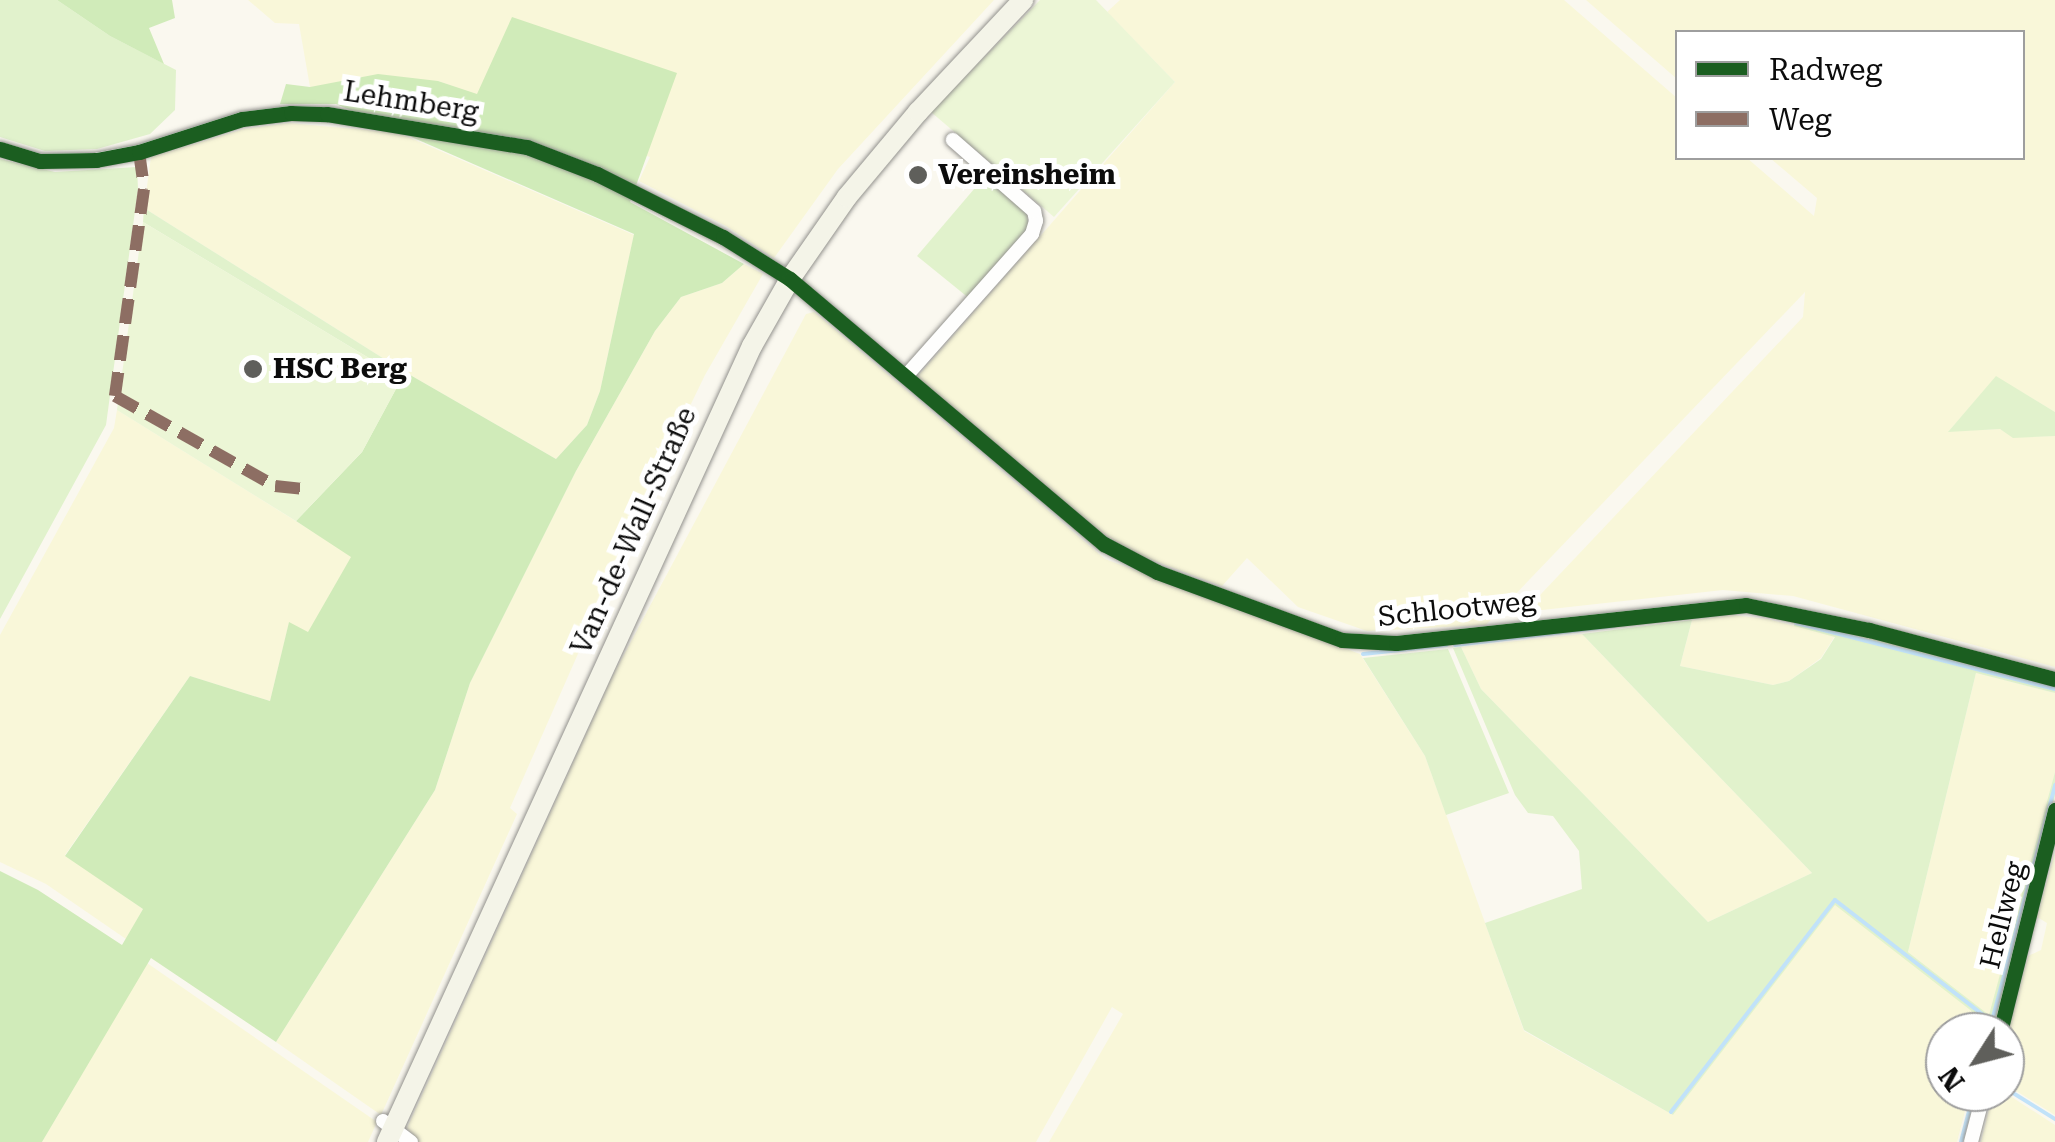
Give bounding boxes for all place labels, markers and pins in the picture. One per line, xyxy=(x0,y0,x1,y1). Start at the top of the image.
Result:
place label: Vereinsheim xyxy=(938,158,1116,192)
marker: Vereinsheim xyxy=(907,164,929,186)
place label: HSC Berg xyxy=(273,352,407,386)
marker: HSC Berg xyxy=(242,358,264,380)

